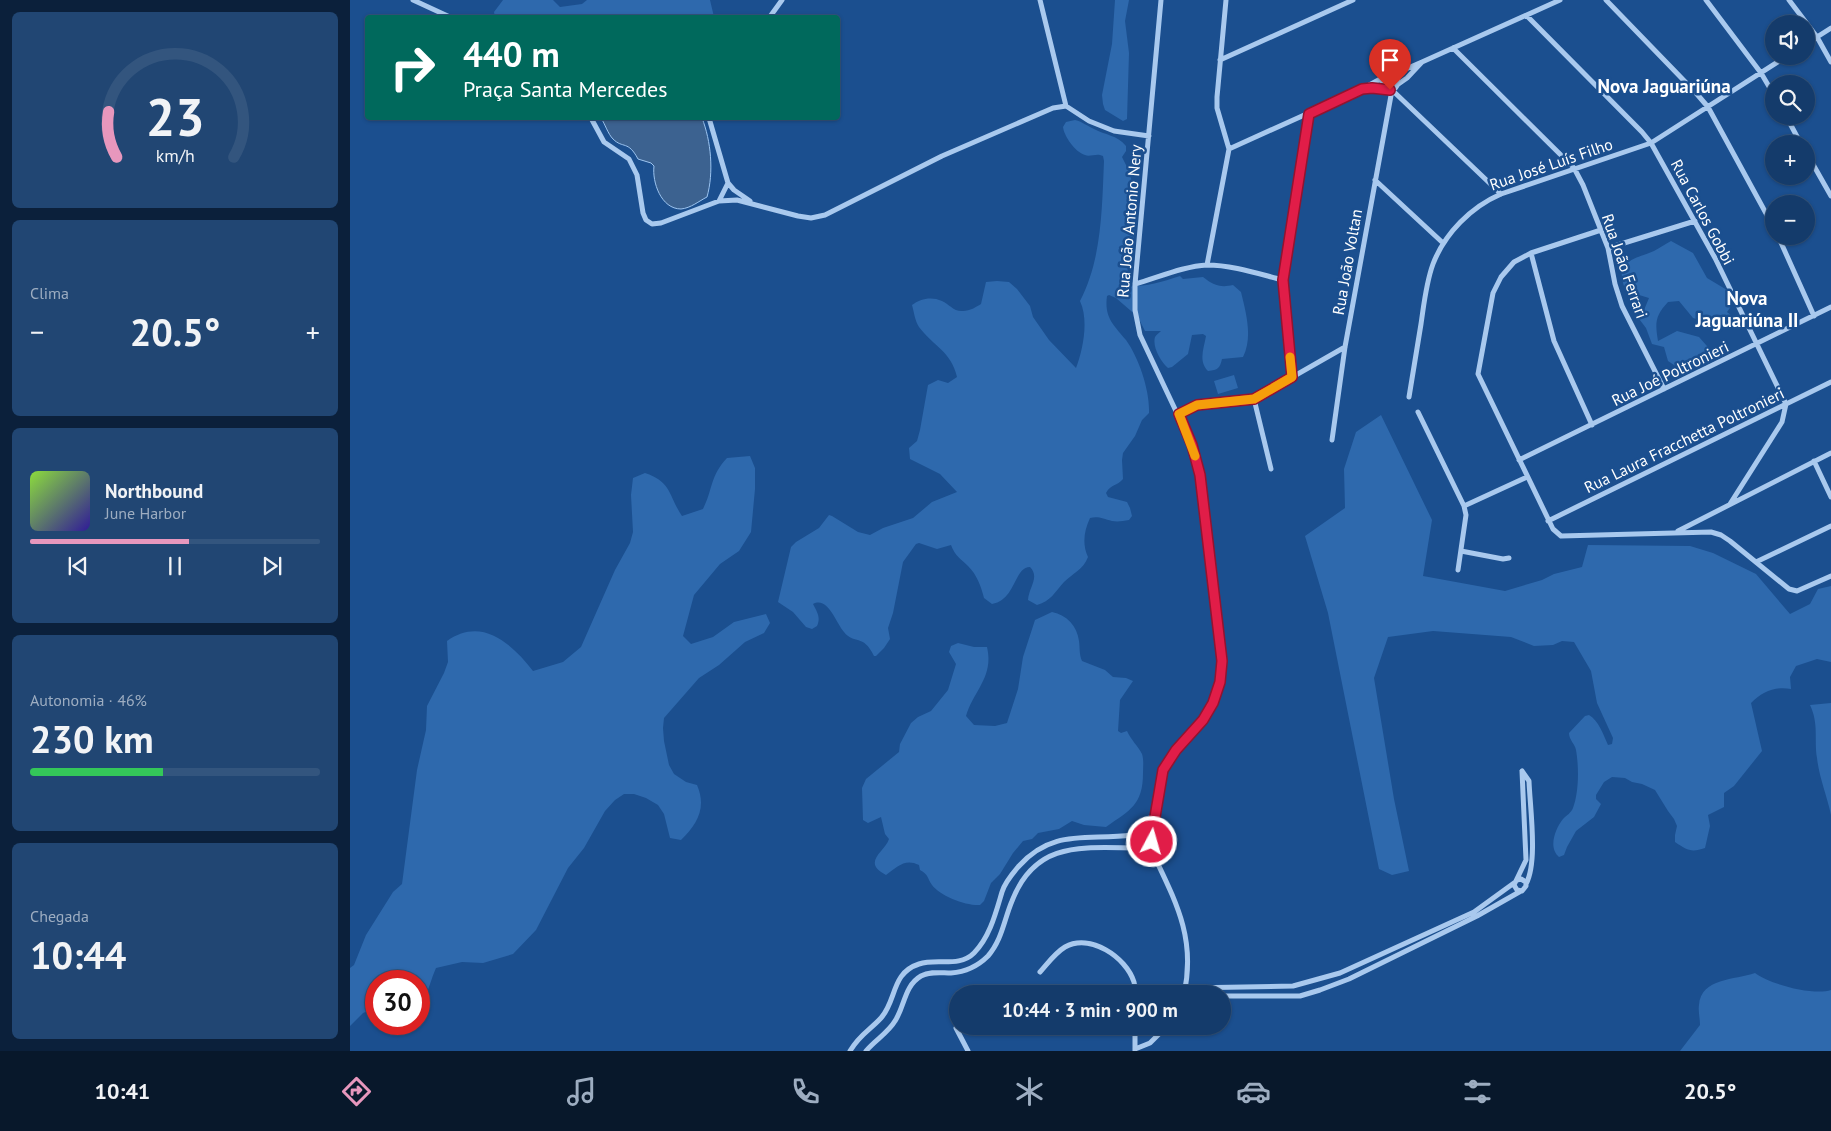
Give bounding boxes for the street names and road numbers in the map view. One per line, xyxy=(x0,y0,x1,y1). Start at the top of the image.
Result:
street label: Rua José Luís Filho xyxy=(1487,134,1615,194)
street label: Rua João Antonio Nery xyxy=(1112,143,1146,298)
street label: Rua Carlos Gobbi xyxy=(1667,156,1739,268)
street label: Rua João Voltan xyxy=(1328,207,1366,317)
street label: Rua João Ferrari xyxy=(1598,211,1652,321)
street label: Rua Joé Poltronieri xyxy=(1608,336,1732,410)
street label: Rua Laura Fracchetta Poltronieri xyxy=(1581,383,1787,497)

